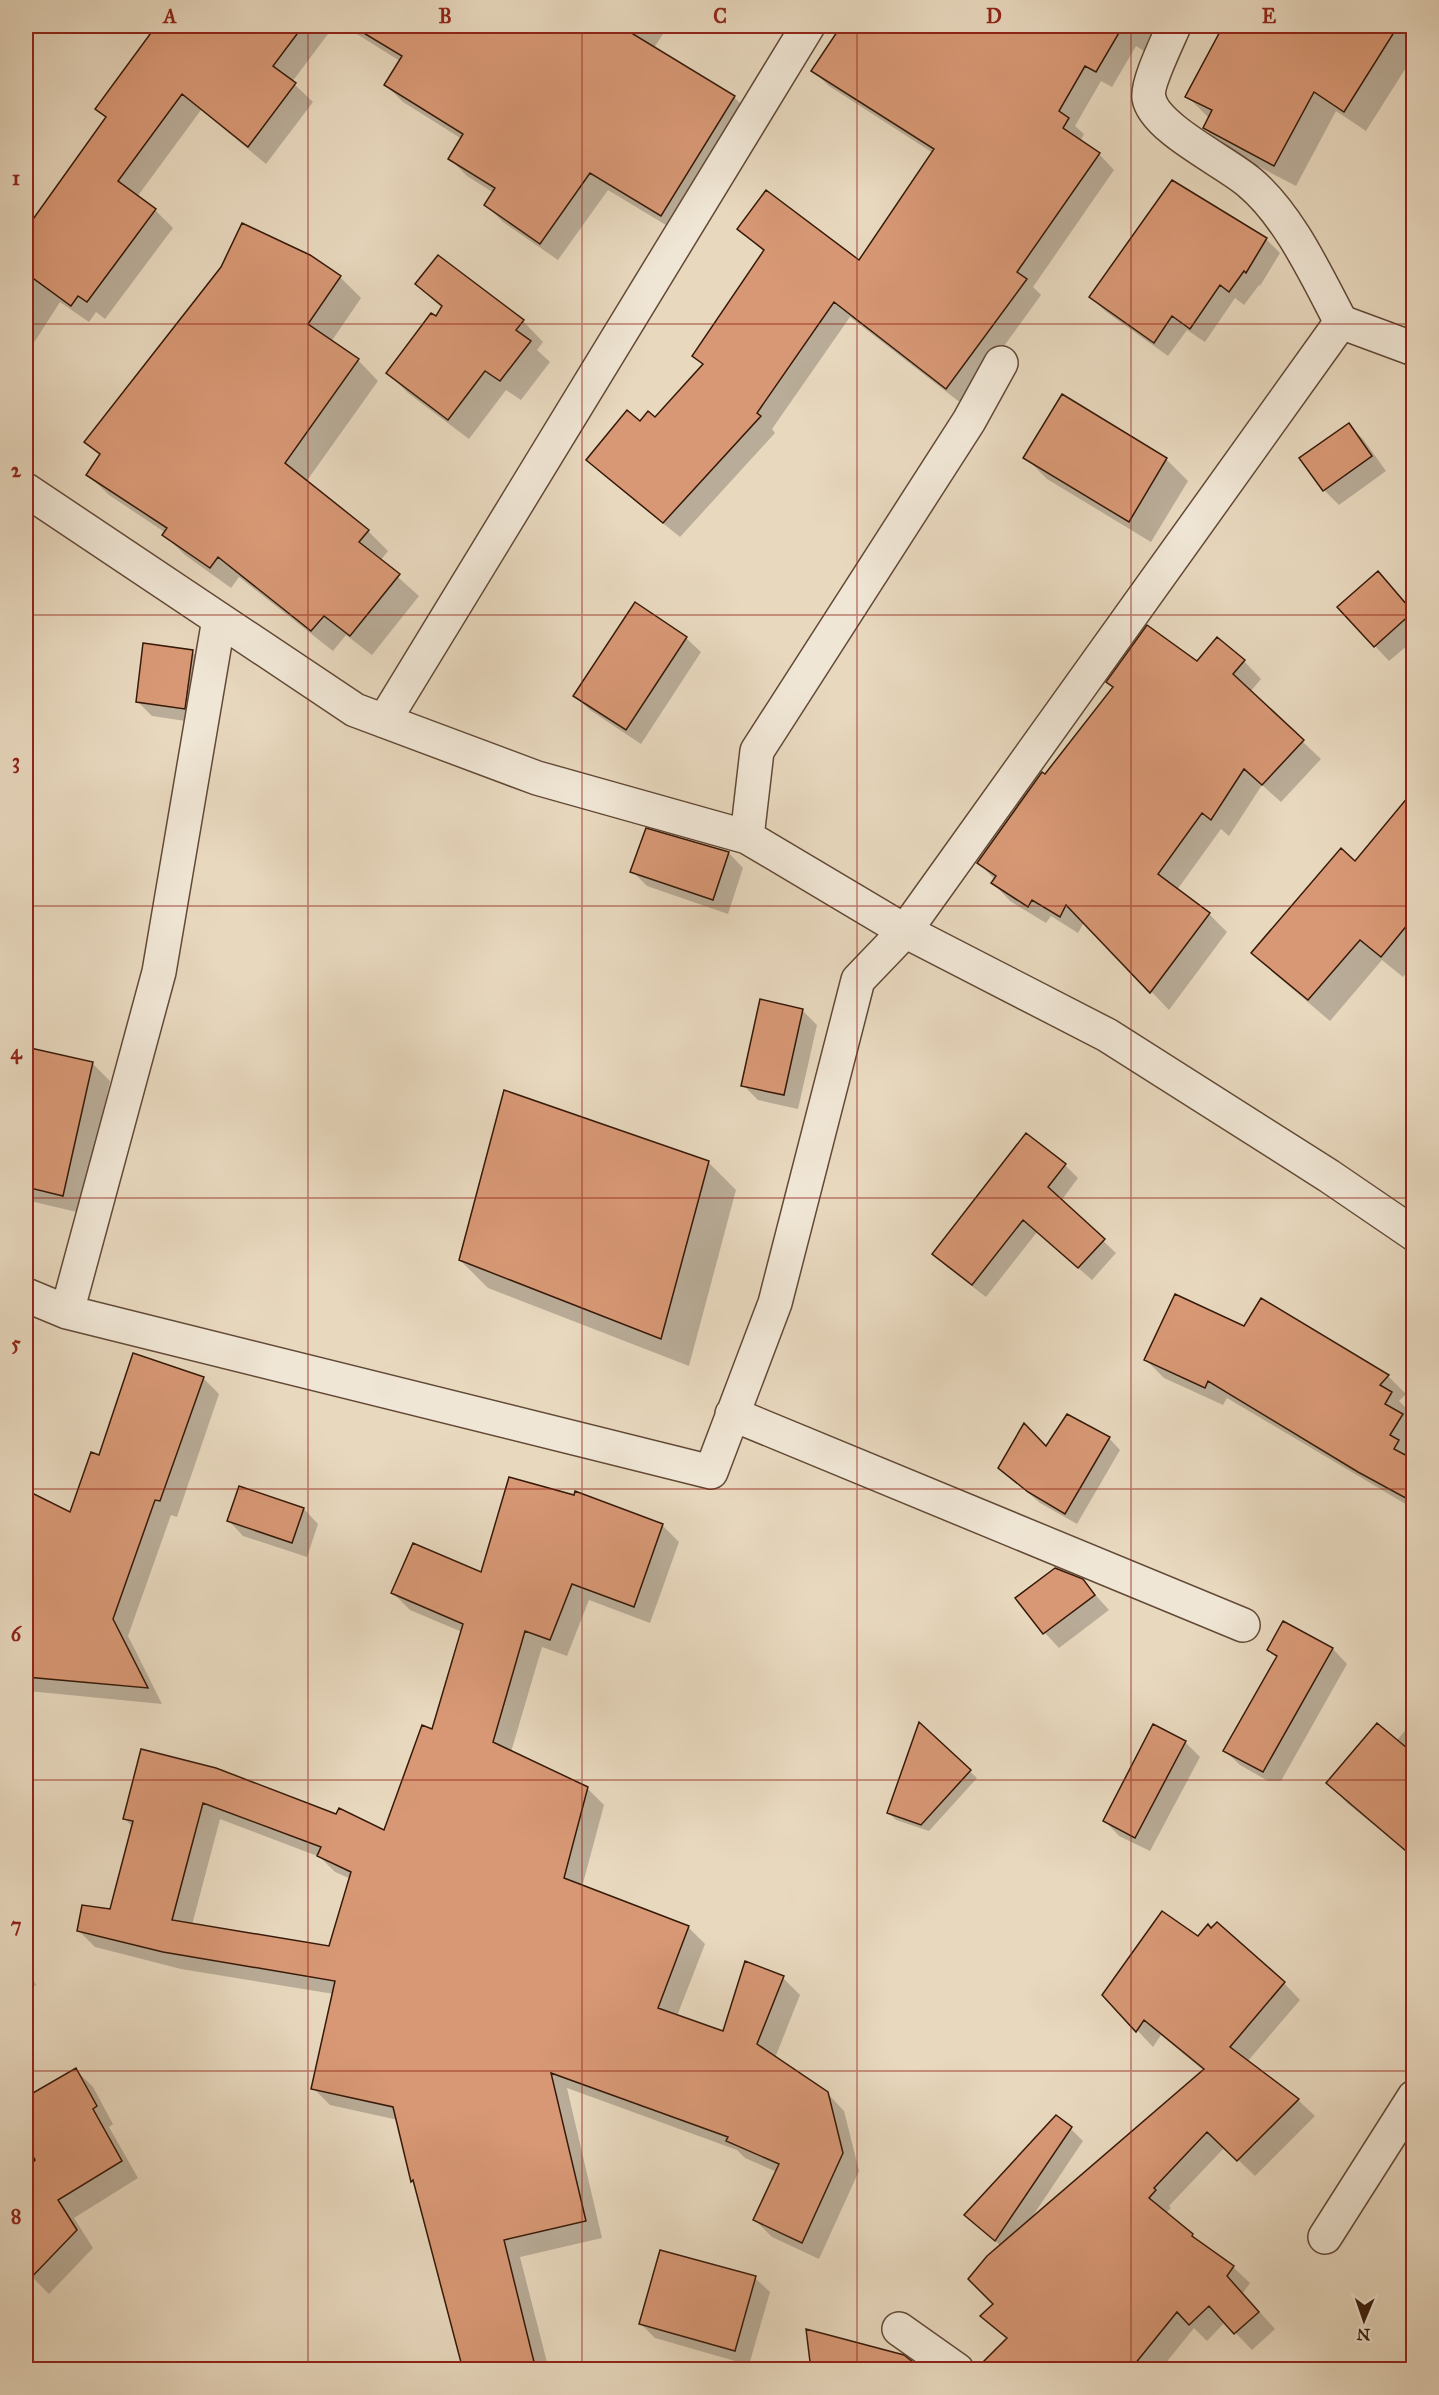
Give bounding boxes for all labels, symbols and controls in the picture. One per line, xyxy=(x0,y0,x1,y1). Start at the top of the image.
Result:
text: A xyxy=(161,4,177,28)
text: B xyxy=(438,4,452,28)
text: C xyxy=(713,4,727,28)
text: D xyxy=(986,4,1002,28)
text: E xyxy=(1262,4,1277,28)
text: 1 xyxy=(12,166,20,190)
text: 2 xyxy=(11,458,22,482)
text: 3 xyxy=(12,749,20,774)
text: 4 xyxy=(10,1040,22,1065)
text: 5 xyxy=(11,1331,21,1355)
text: 6 xyxy=(11,1622,23,1646)
text: 7 xyxy=(11,1913,22,1937)
text: 8 xyxy=(11,2204,21,2228)
north arrow xyxy=(1334,2290,1394,2350)
text: N xyxy=(1356,2325,1371,2344)

